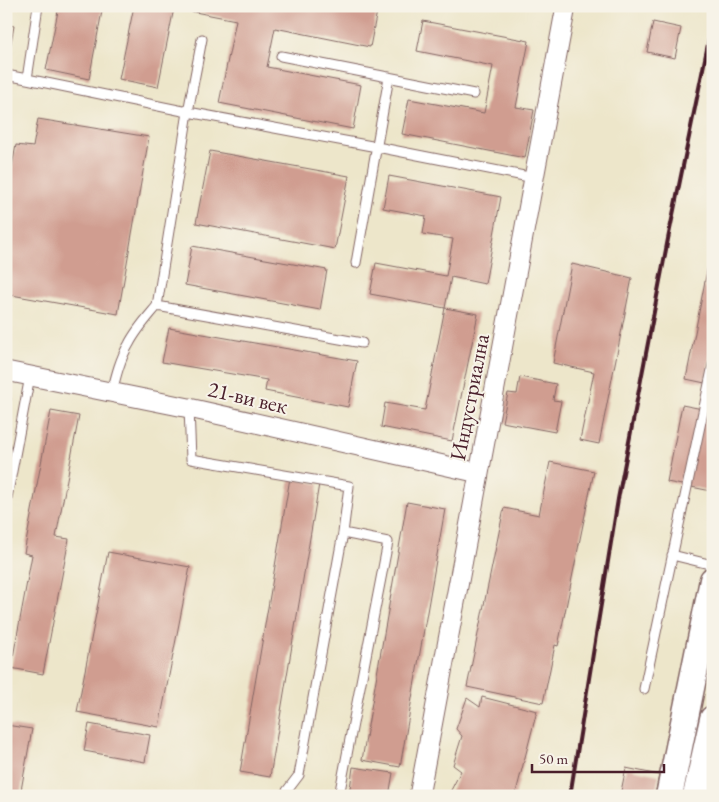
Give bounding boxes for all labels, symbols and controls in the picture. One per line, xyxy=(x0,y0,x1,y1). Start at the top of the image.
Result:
street label: Индустриална xyxy=(443,331,496,463)
street label: 21-ви век xyxy=(205,374,291,421)
scale bar xyxy=(532,742,664,774)
text: 50 m xyxy=(539,749,568,768)

